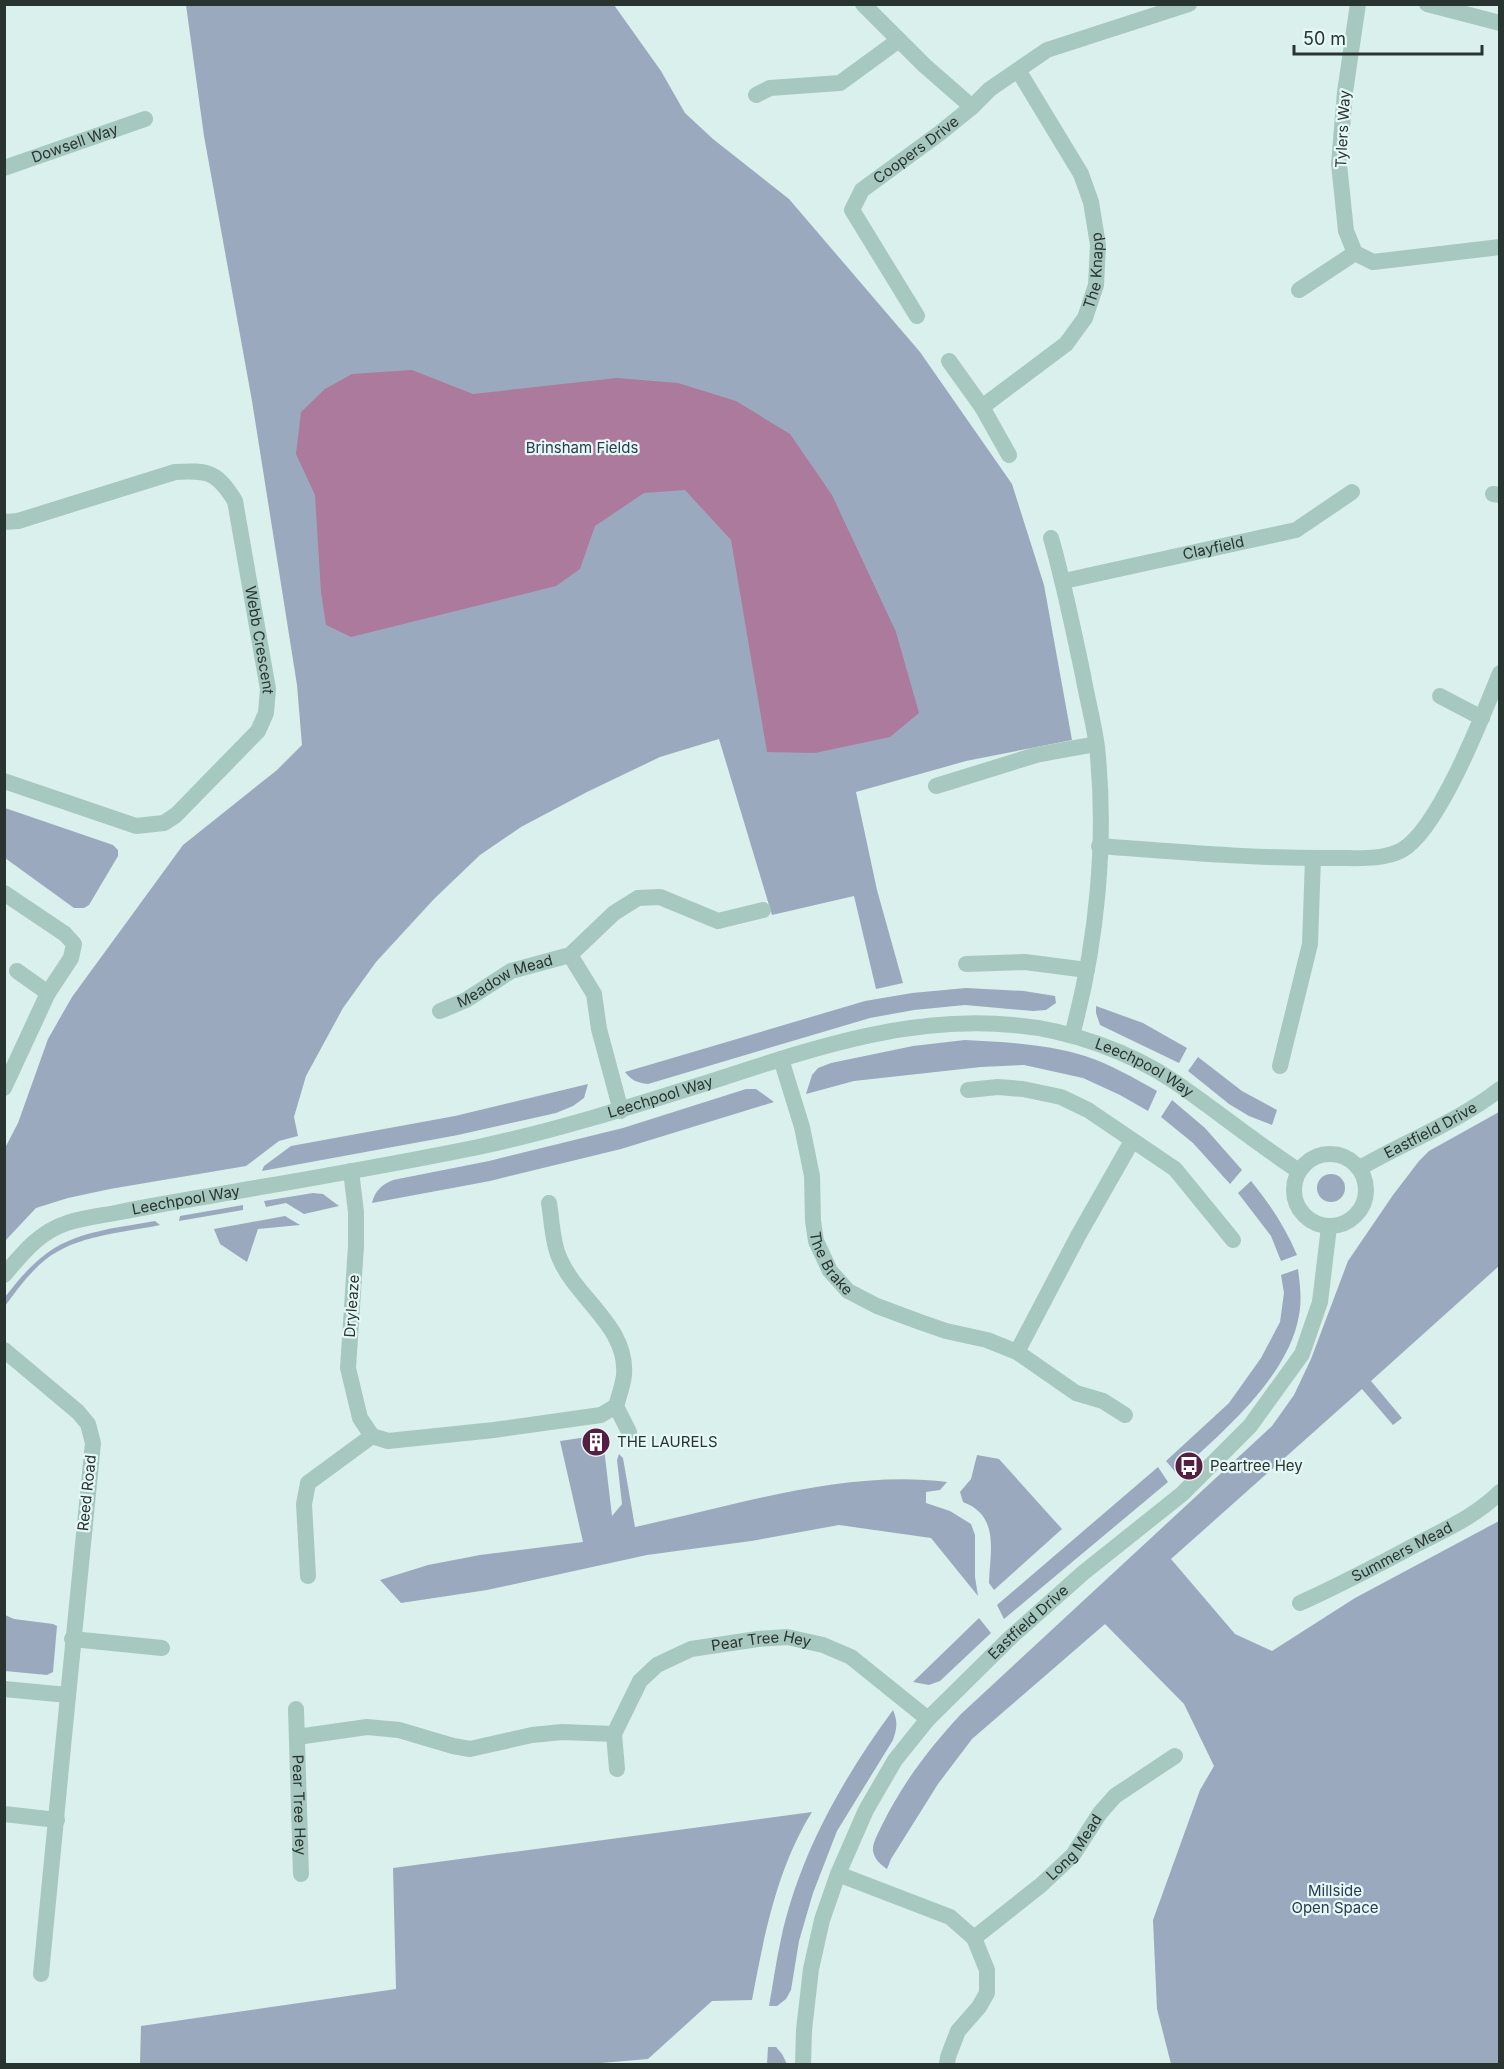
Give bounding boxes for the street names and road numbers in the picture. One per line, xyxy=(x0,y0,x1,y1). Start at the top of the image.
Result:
street label: Tylers Way xyxy=(1331,89,1354,168)
street label: Coopers Drive xyxy=(869,112,962,188)
street label: Dowsell Way xyxy=(29,119,121,167)
street label: The Knapp xyxy=(1079,231,1107,311)
street label: Clayfield xyxy=(1181,532,1246,564)
street label: Webb Crescent xyxy=(241,584,278,695)
street label: Meadow Mead xyxy=(454,950,555,1012)
street label: Leechpool Way xyxy=(1093,1034,1198,1101)
street label: Leechpool Way xyxy=(605,1071,716,1122)
street label: Eastfield Drive xyxy=(1381,1098,1480,1162)
street label: Leechpool Way xyxy=(130,1181,242,1219)
street label: The Brake xyxy=(806,1230,857,1299)
street label: Dryleaze xyxy=(340,1274,363,1338)
street label: Reed Road xyxy=(73,1454,100,1532)
street label: Summers Mead xyxy=(1348,1518,1456,1586)
street label: Eastfield Drive xyxy=(984,1581,1072,1663)
street label: Pear Tree Hey xyxy=(710,1626,814,1655)
street label: Pear Tree Hey xyxy=(288,1754,310,1856)
street label: Long Mead xyxy=(1042,1810,1106,1884)

